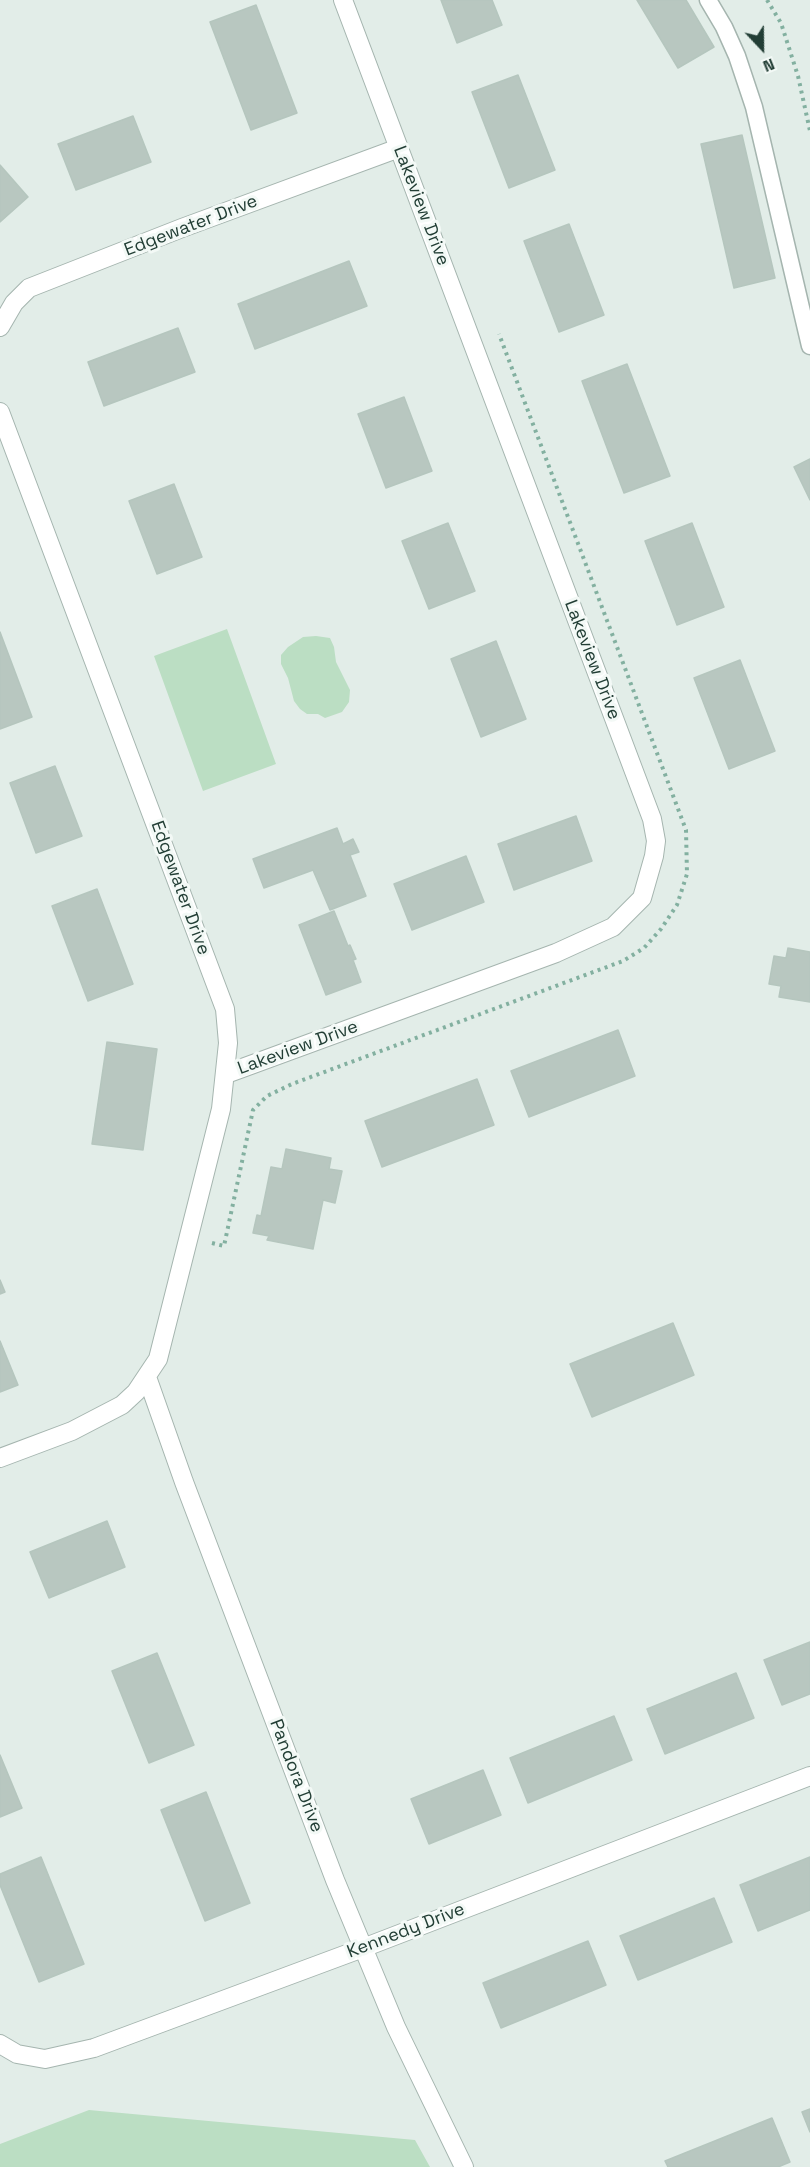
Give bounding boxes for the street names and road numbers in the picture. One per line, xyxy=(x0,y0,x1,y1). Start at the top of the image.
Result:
street label: Lakeview Drive xyxy=(388,143,454,269)
street label: Edgewater Drive xyxy=(121,191,261,261)
street label: Lakeview Drive xyxy=(559,597,625,723)
street label: Edgewater Drive xyxy=(146,818,214,958)
street label: Lakeview Drive xyxy=(235,1016,361,1080)
street label: Pandora Drive xyxy=(265,1716,327,1836)
street label: Kennedy Drive xyxy=(344,1899,468,1963)

